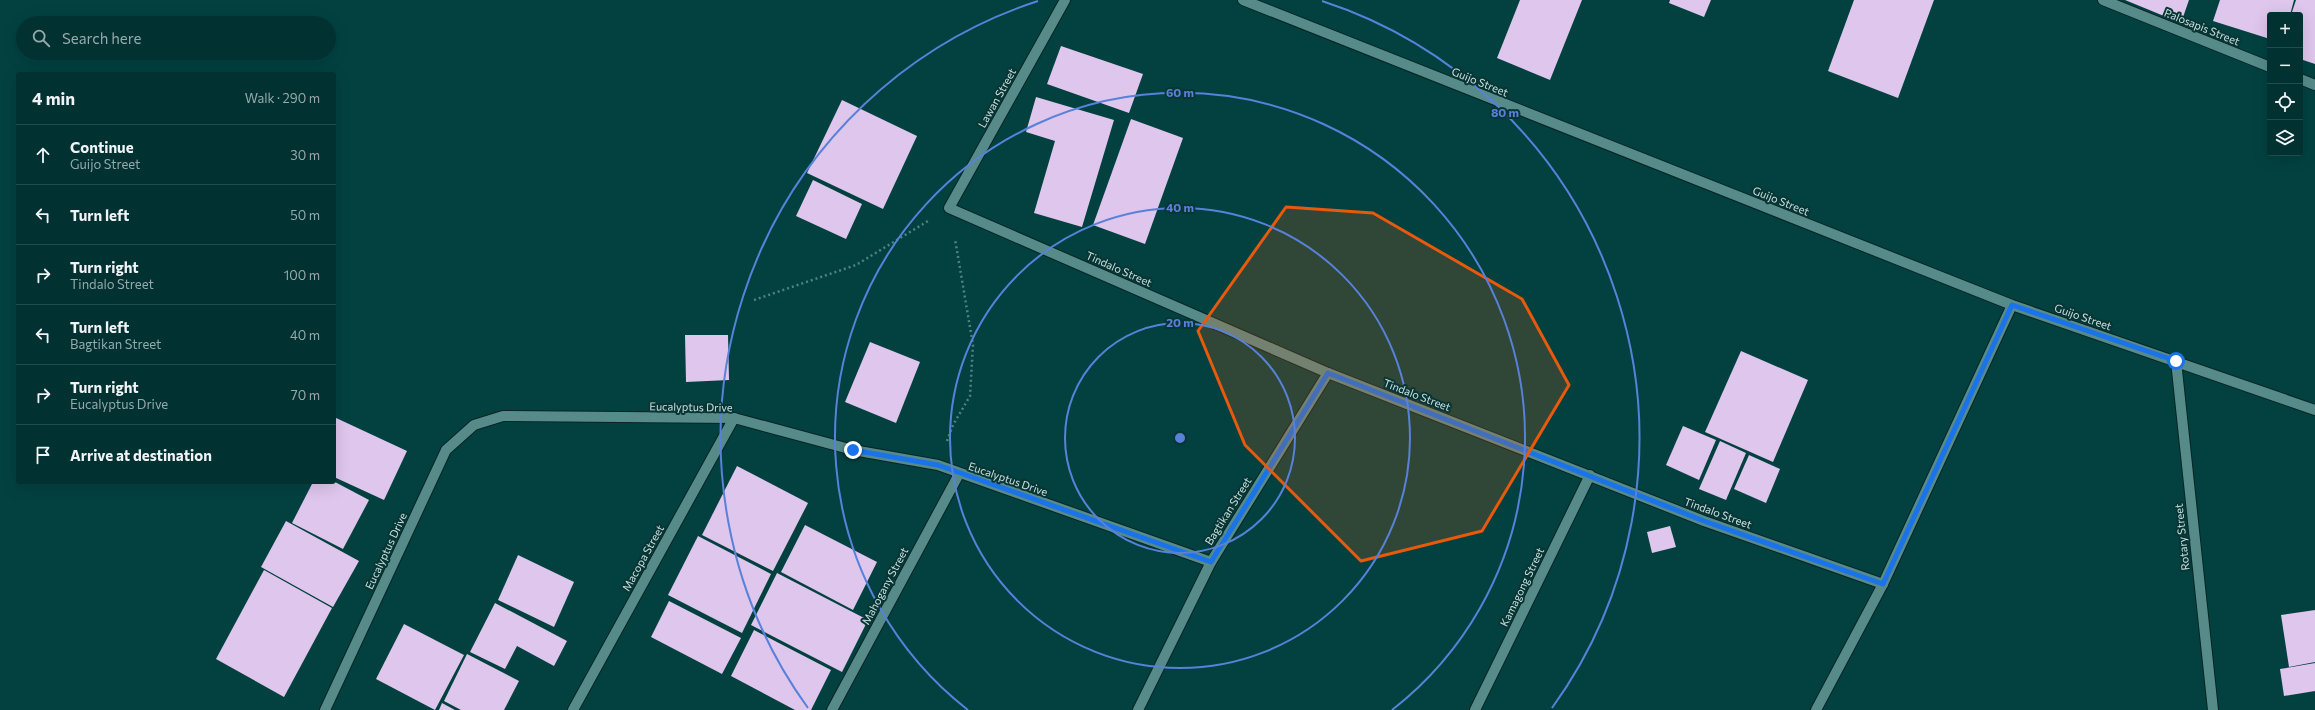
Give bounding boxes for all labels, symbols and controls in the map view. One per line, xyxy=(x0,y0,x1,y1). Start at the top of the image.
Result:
street label: Palosapis Street xyxy=(2163,5,2242,48)
map controls xyxy=(2267,12,2303,156)
button: + xyxy=(2267,12,2303,48)
search box xyxy=(16,16,336,60)
icon: search xyxy=(30,27,52,49)
text: Search here xyxy=(62,29,141,47)
button: − xyxy=(2267,48,2303,84)
street label: Guijo Street xyxy=(1450,64,1511,99)
street label: Lawan Street xyxy=(975,65,1018,130)
button: locate xyxy=(2267,84,2303,120)
text: 60 m xyxy=(1166,85,1194,99)
text: 4 min xyxy=(32,88,75,109)
text: Walk · 290 m xyxy=(245,90,320,106)
text: 80 m xyxy=(1491,105,1519,119)
button: layers xyxy=(2267,120,2303,156)
text: Continue xyxy=(70,138,134,156)
icon: ahead xyxy=(32,144,54,166)
text: 30 m xyxy=(290,147,320,163)
text: Guijo Street xyxy=(70,156,140,172)
street label: Guijo Street xyxy=(1751,183,1812,218)
text: 40 m xyxy=(1166,200,1194,214)
icon: left xyxy=(32,204,54,226)
text: Turn left xyxy=(70,206,129,224)
text: 50 m xyxy=(290,207,320,223)
street label: Tindalo Street xyxy=(1084,248,1155,289)
text: Turn right xyxy=(70,258,139,276)
icon: right xyxy=(32,264,54,286)
text: 100 m xyxy=(284,267,320,283)
text: Tindalo Street xyxy=(70,276,154,292)
street label: Guijo Street xyxy=(2053,301,2114,333)
text: 20 m xyxy=(1166,315,1194,329)
text: Turn left xyxy=(70,318,129,336)
icon: left xyxy=(32,324,54,346)
text: 40 m xyxy=(290,327,320,343)
text: Bagtikan Street xyxy=(70,336,161,352)
route start xyxy=(2167,352,2185,370)
street label: Tindalo Street xyxy=(1382,376,1453,413)
text: Turn right xyxy=(70,378,139,396)
icon: right xyxy=(32,384,54,406)
text: 70 m xyxy=(291,387,320,403)
text: Eucalyptus Drive xyxy=(70,396,168,412)
street label: Eucalyptus Drive xyxy=(649,399,733,414)
centre of rings xyxy=(1173,431,1187,445)
route end xyxy=(844,441,862,459)
icon: arrive xyxy=(32,444,54,466)
text: Arrive at destination xyxy=(70,446,212,464)
street label: Eucalyptus Drive xyxy=(967,459,1050,498)
street label: Bagtikan Street xyxy=(1202,474,1254,547)
street label: Tindalo Street xyxy=(1683,494,1754,531)
street label: Rotary Street xyxy=(2171,503,2191,571)
street label: Eucalyptus Drive xyxy=(362,510,409,591)
street label: Macopa Street xyxy=(619,522,666,593)
street label: Mahogany Street xyxy=(859,544,911,627)
street label: Kamagong Street xyxy=(1497,545,1547,628)

